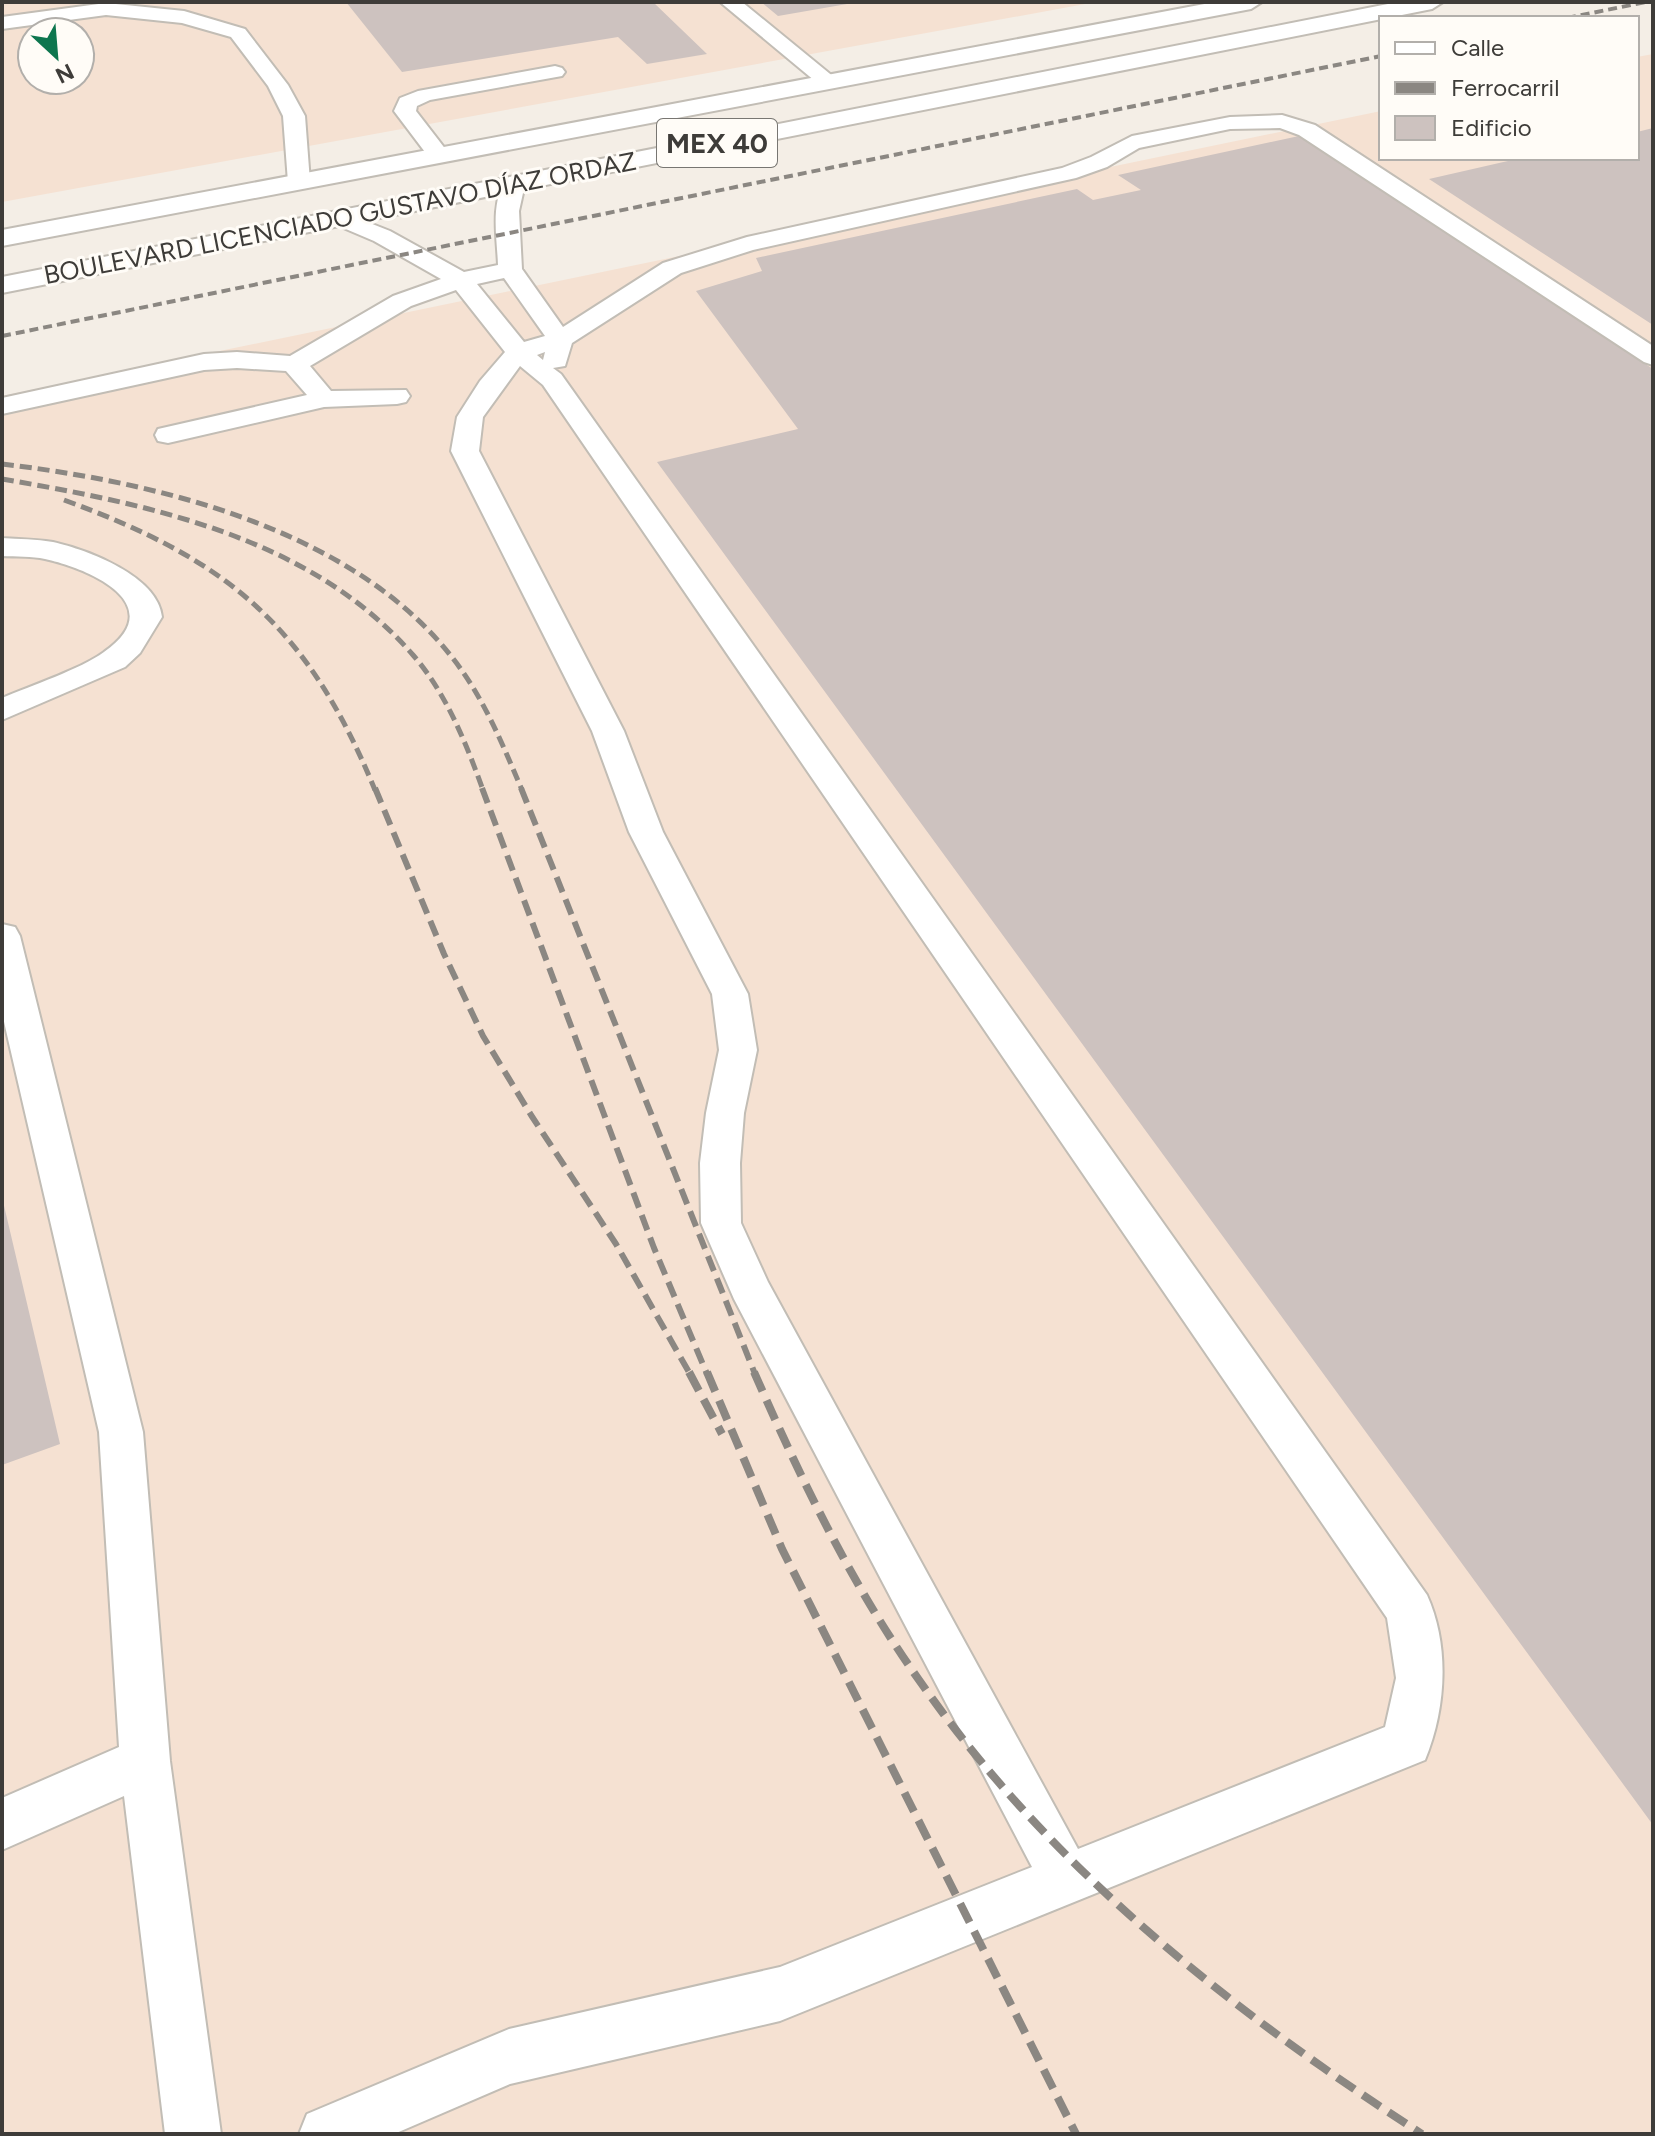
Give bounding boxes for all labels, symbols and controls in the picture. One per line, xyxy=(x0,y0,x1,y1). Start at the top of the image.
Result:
north arrow xyxy=(16,16,96,96)
legend xyxy=(1379,16,1639,160)
text: Calle xyxy=(1451,33,1504,62)
text: N xyxy=(51,58,78,89)
text: Ferrocarril xyxy=(1451,73,1559,102)
text: Edificio xyxy=(1451,113,1532,142)
road number: MEX 40 xyxy=(657,119,777,167)
street label: BOULEVARD LICENCIADO GUSTAVO DÍAZ ORDAZ xyxy=(41,145,639,291)

